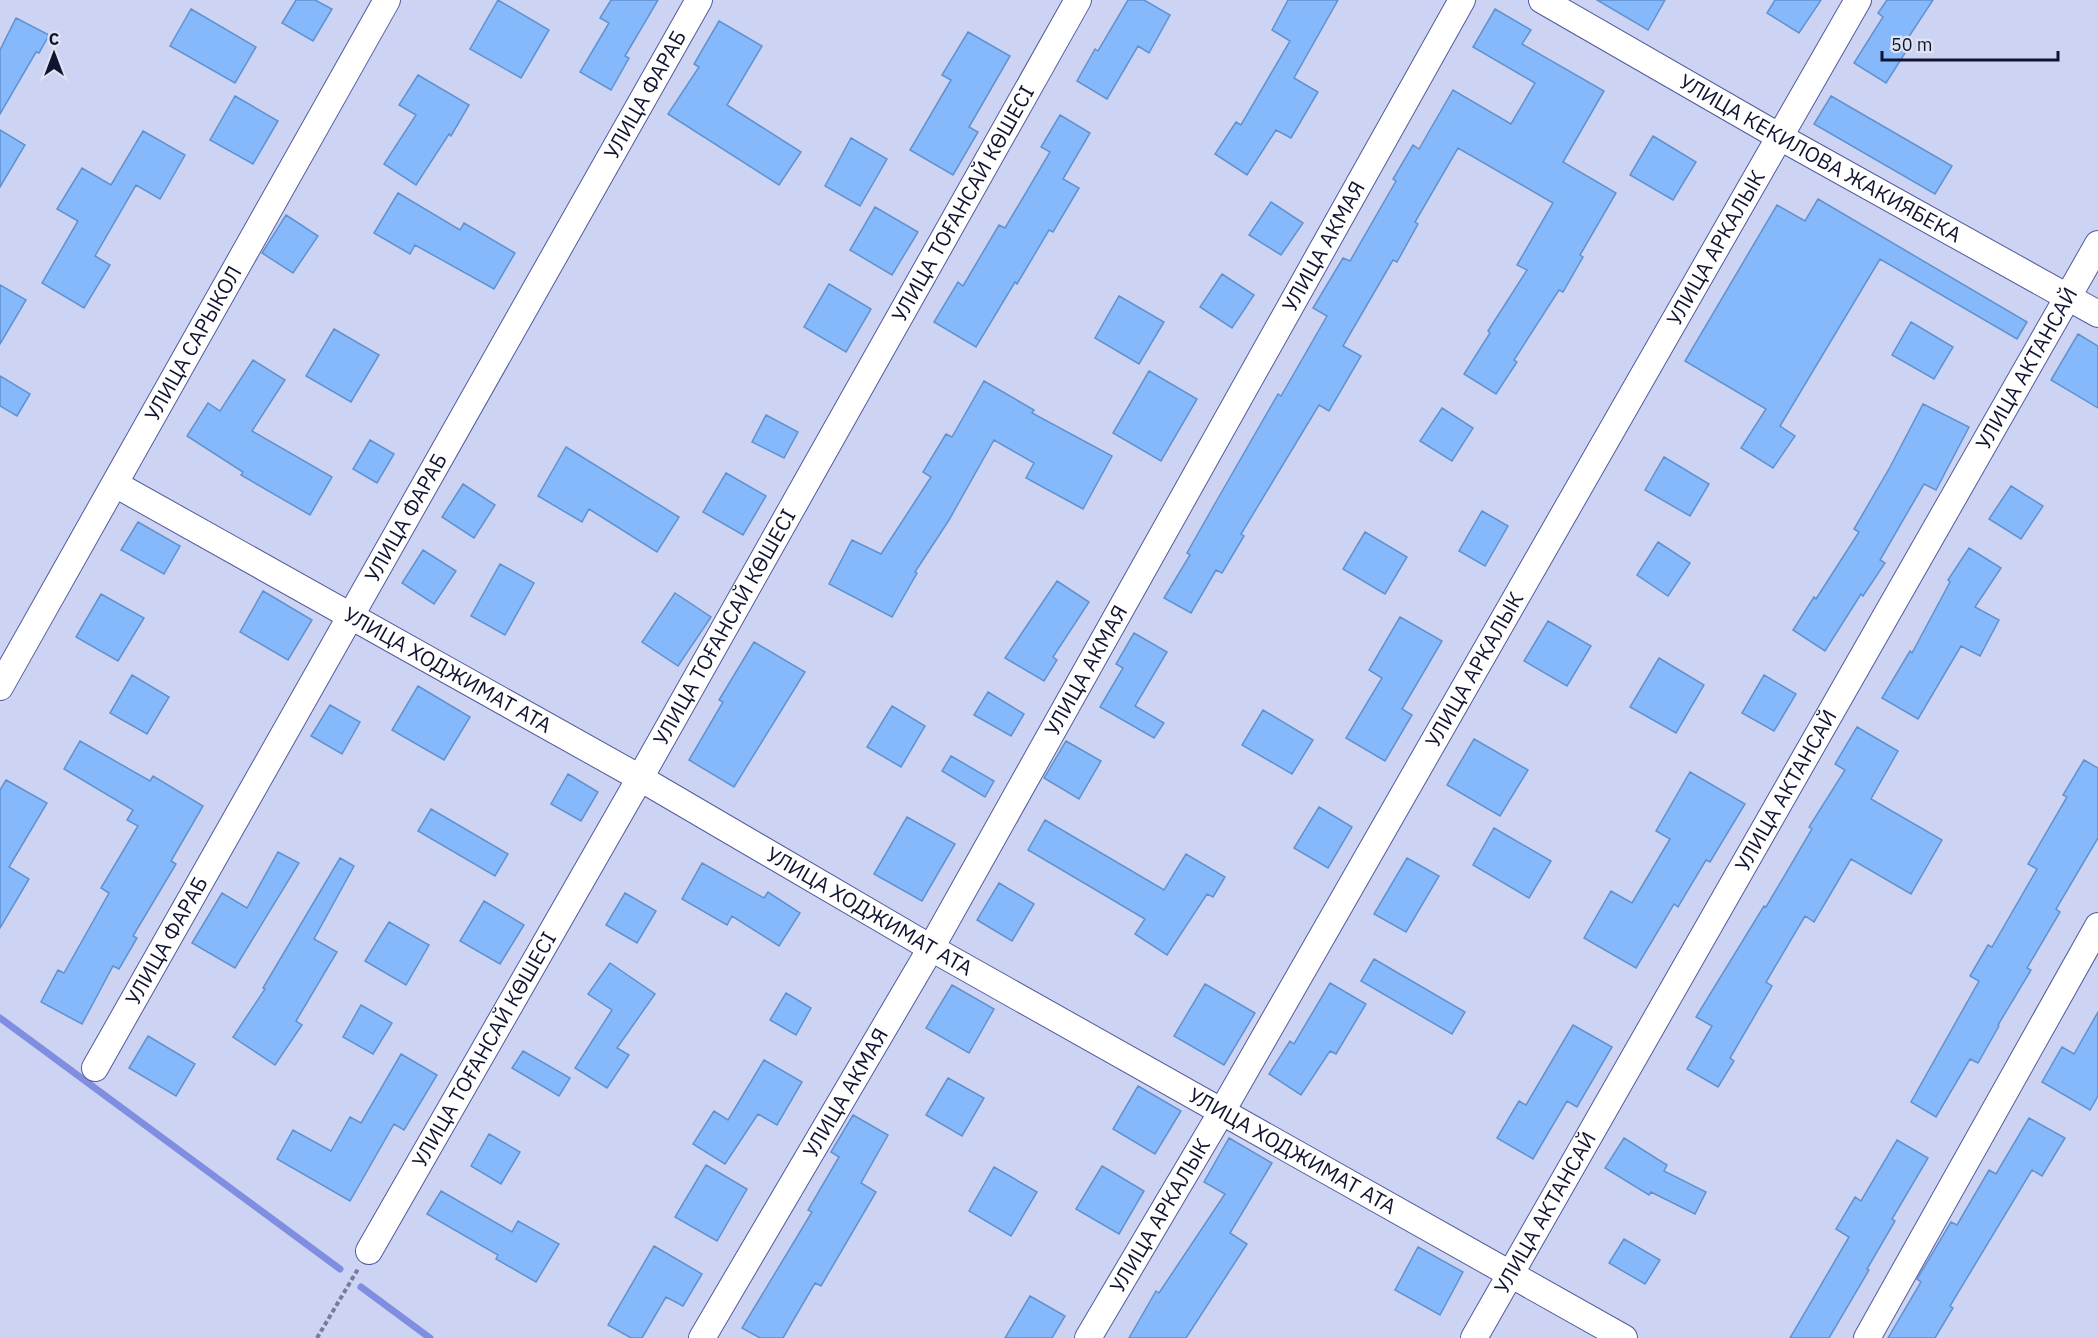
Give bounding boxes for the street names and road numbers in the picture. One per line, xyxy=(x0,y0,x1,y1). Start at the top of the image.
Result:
street label: УЛИЦА ФАРАБ xyxy=(597,25,692,164)
street label: УЛИЦА КЕКИЛОВА ЖАКИЯБЕКА xyxy=(1674,67,1967,248)
street label: УЛИЦА ТОҒАНСАЙ КӨШЕСІ xyxy=(885,80,1040,327)
street label: УЛИЦА АРКАЛЫК xyxy=(1660,165,1771,330)
street label: УЛИЦА АКМАЯ xyxy=(1275,176,1371,317)
street label: УЛИЦА САРЫКОЛ xyxy=(138,260,247,426)
street label: УЛИЦА АКТАНСАЙ xyxy=(1969,282,2083,454)
street label: УЛИЦА ФАРАБ xyxy=(358,448,453,587)
street label: УЛИЦА ТОҒАНСАЙ КӨШЕСІ xyxy=(646,504,802,750)
street label: УЛИЦА АРКАЛЫК xyxy=(1418,586,1529,752)
street label: УЛИЦА ХОДЖИМАТ АТА xyxy=(339,600,557,739)
street label: УЛИЦА АКМАЯ xyxy=(1038,600,1133,741)
street label: УЛИЦА АКТАНСАЙ xyxy=(1728,704,1843,876)
street label: УЛИЦА ХОДЖИМАТ АТА xyxy=(761,840,978,982)
street label: УЛИЦА ФАРАБ xyxy=(118,871,214,1010)
street label: УЛИЦА ТОҒАНСАЙ КӨШЕСІ xyxy=(405,926,562,1172)
street label: УЛИЦА АКМАЯ xyxy=(796,1023,894,1163)
street label: УЛИЦА ХОДЖИМАТ АТА xyxy=(1183,1081,1402,1220)
street label: УЛИЦА АКТАНСАЙ xyxy=(1487,1126,1602,1298)
street label: УЛИЦА АРКАЛЫК xyxy=(1103,1133,1216,1298)

